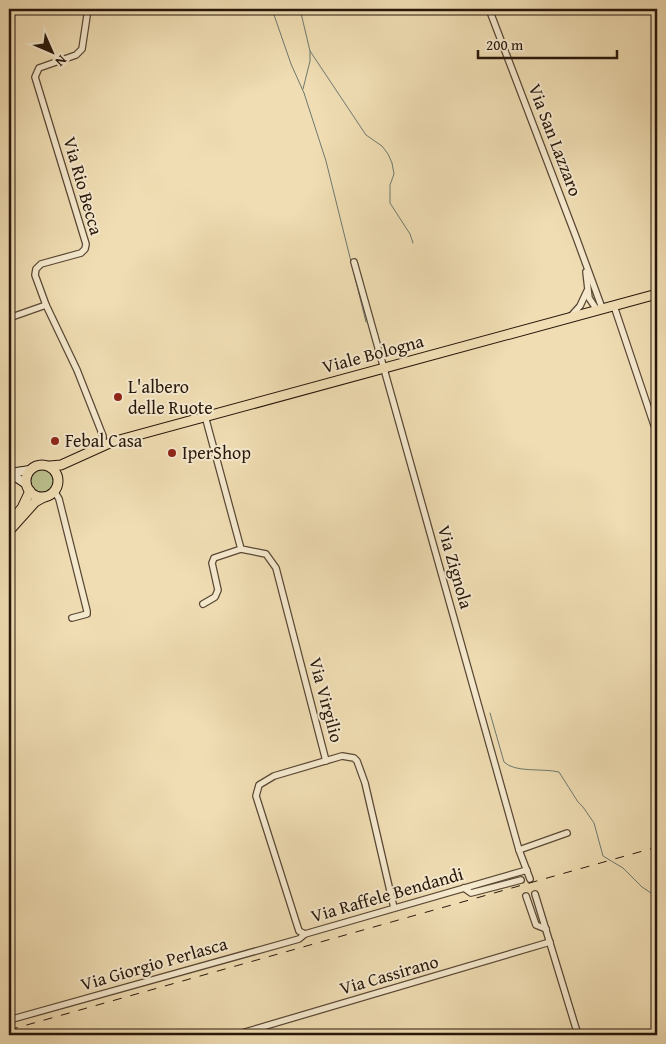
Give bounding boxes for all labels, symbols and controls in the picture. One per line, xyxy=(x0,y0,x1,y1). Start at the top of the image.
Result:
north arrow xyxy=(28,28,78,78)
scale bar xyxy=(478,28,617,60)
text: 200 m xyxy=(486,34,524,55)
text: N xyxy=(50,51,72,72)
street label: Via San Lazzaro xyxy=(522,80,589,200)
street label: Via Rio Becca xyxy=(57,134,111,239)
street label: Viale Bologna xyxy=(319,327,427,380)
place label: L'albero delle Ruote xyxy=(128,373,213,421)
marker: L'albero delle Ruote xyxy=(112,391,124,403)
place label: Febal Casa xyxy=(65,427,143,454)
marker: Febal Casa xyxy=(49,435,61,447)
place label: IperShop xyxy=(182,439,251,466)
marker: IperShop xyxy=(166,447,178,459)
street label: Via Zignola xyxy=(431,522,480,612)
street label: Via Virgilio xyxy=(302,654,351,745)
street label: Via Raffele Bendandi xyxy=(308,860,466,929)
street label: Via Giorgio Perlasca xyxy=(77,930,231,997)
street label: Via Cassirano xyxy=(336,947,442,1002)

